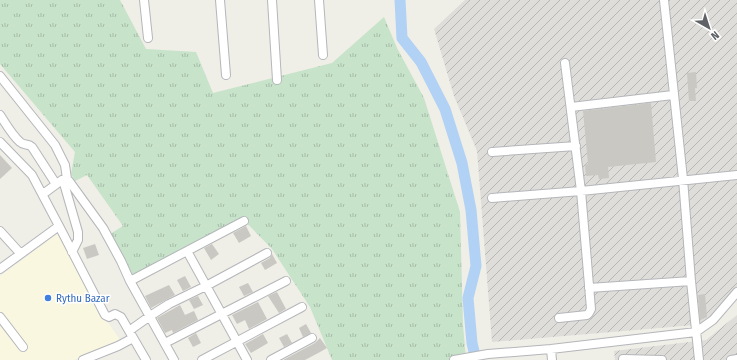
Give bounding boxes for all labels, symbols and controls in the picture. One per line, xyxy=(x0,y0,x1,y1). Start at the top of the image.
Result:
north arrow xyxy=(689,8,729,48)
text: N xyxy=(708,28,722,43)
place label: Rythu Bazar xyxy=(56,292,110,305)
marker: Rythu Bazar xyxy=(43,293,53,303)

